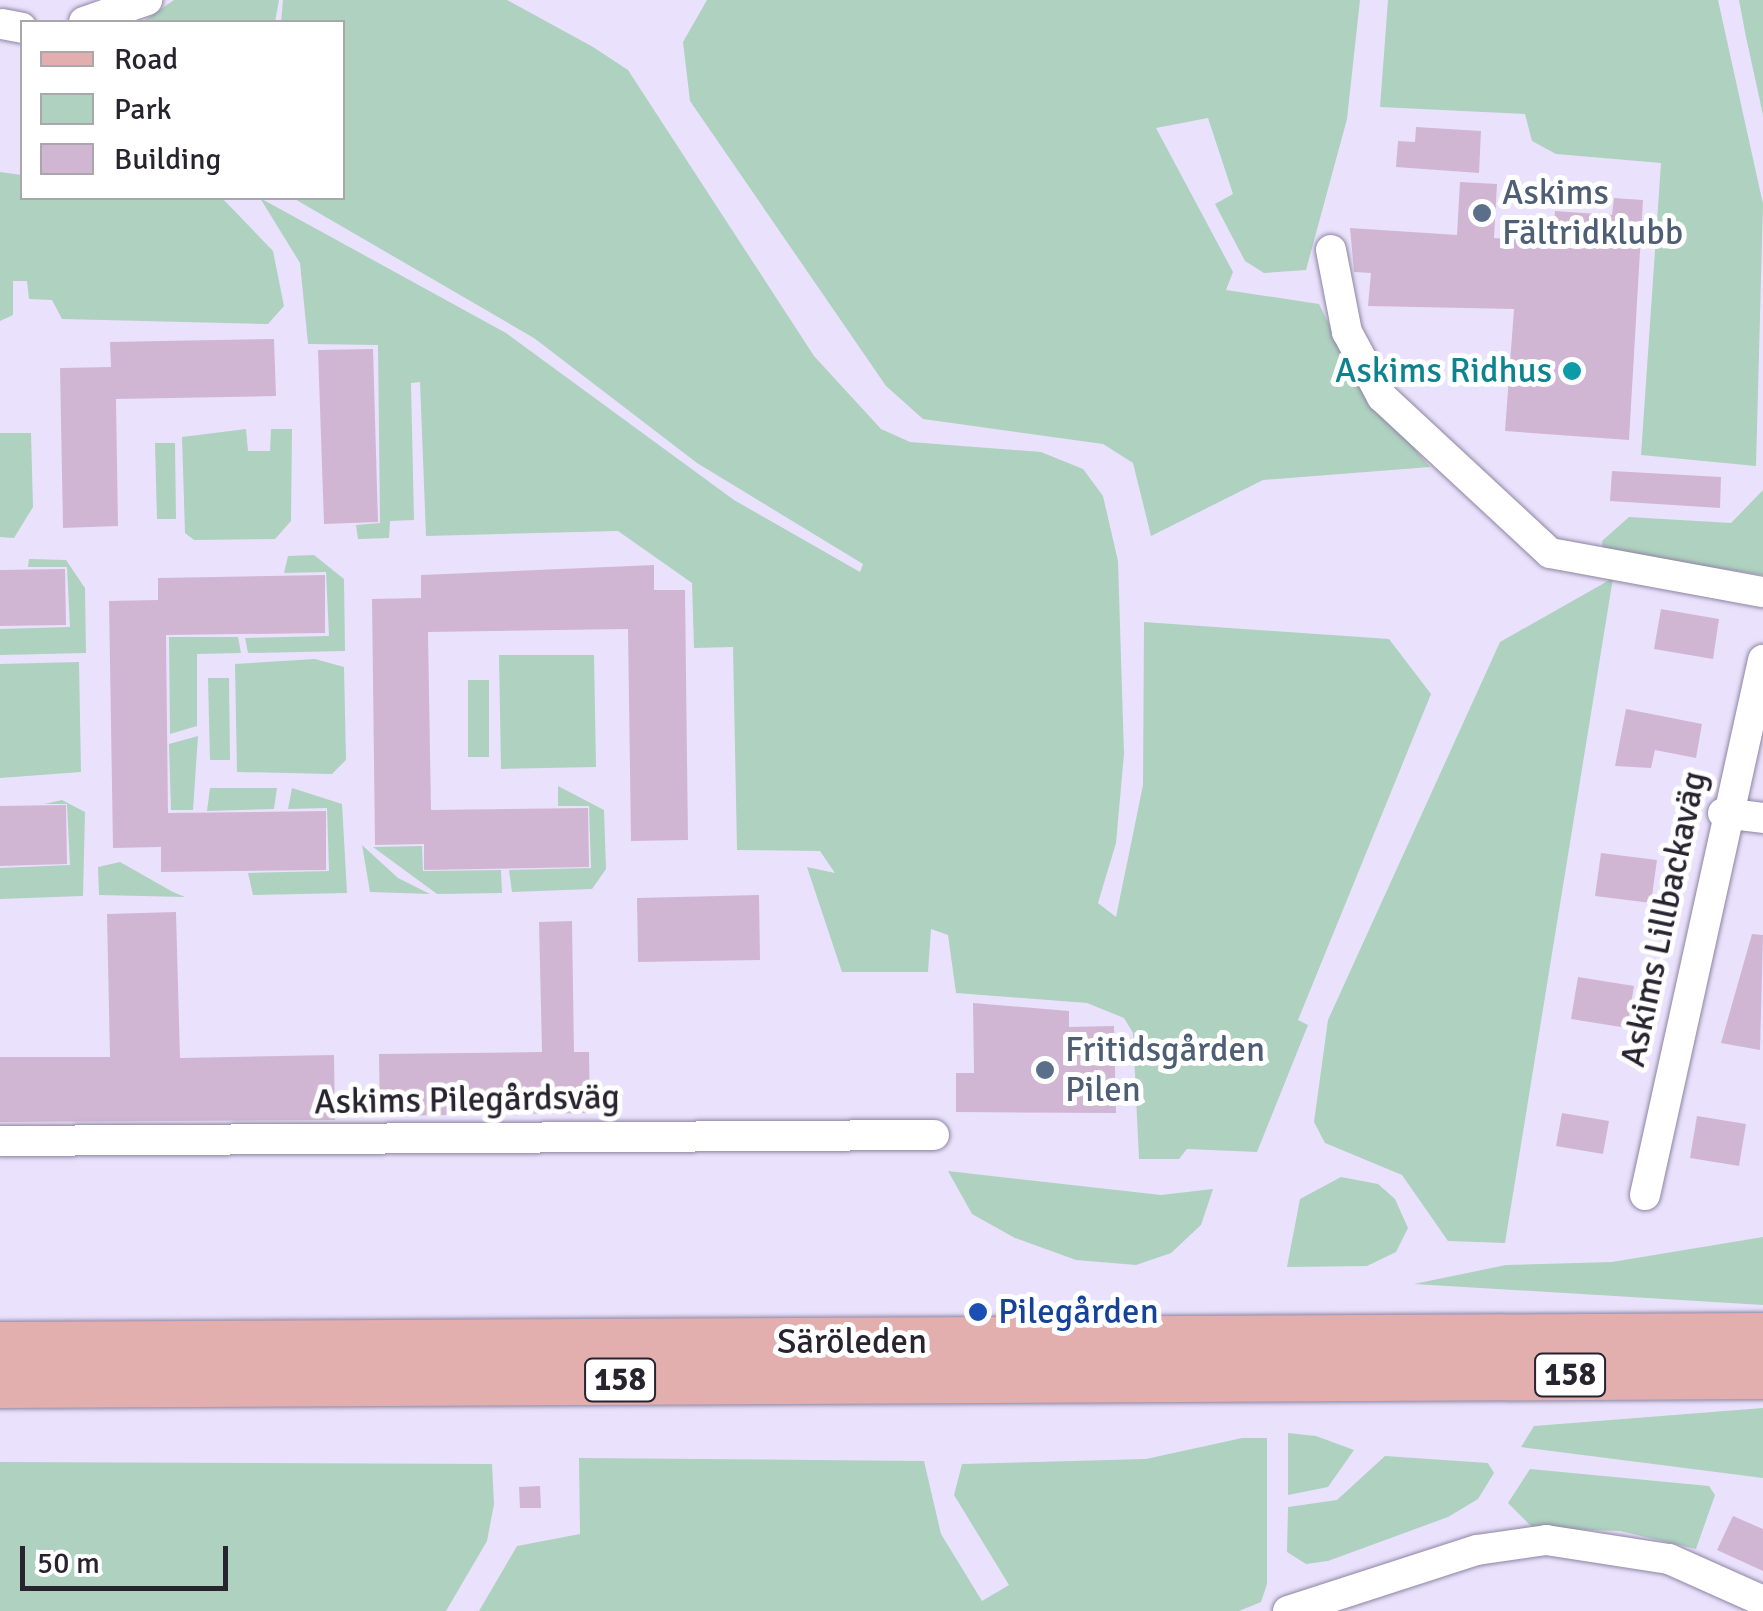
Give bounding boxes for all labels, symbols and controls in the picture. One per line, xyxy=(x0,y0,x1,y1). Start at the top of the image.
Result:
legend xyxy=(20,20,345,200)
text: Road xyxy=(114,41,178,78)
text: Park xyxy=(114,91,172,128)
text: Building xyxy=(114,141,221,178)
place label: Askims Fältridklubb xyxy=(1502,172,1683,254)
marker: Askims Fältridklubb xyxy=(1471,202,1493,224)
place label: Askims Ridhus xyxy=(1335,350,1552,392)
marker: Askims Ridhus xyxy=(1561,360,1583,382)
street label: Askims Lillbackaväg xyxy=(1612,767,1716,1071)
place label: Fritidsgården Pilen xyxy=(1065,1029,1265,1111)
marker: Fritidsgården Pilen xyxy=(1034,1059,1056,1081)
street label: Askims Pilegårdsväg xyxy=(314,1076,620,1124)
place label: Pilegården xyxy=(998,1291,1159,1333)
marker: Pilegården xyxy=(967,1301,989,1323)
street label: Säröleden xyxy=(777,1321,927,1363)
road number: 158 xyxy=(1532,1348,1608,1402)
road number: 158 xyxy=(582,1353,658,1407)
scale bar xyxy=(25,1526,232,1588)
text: 50 m xyxy=(37,1545,100,1582)

